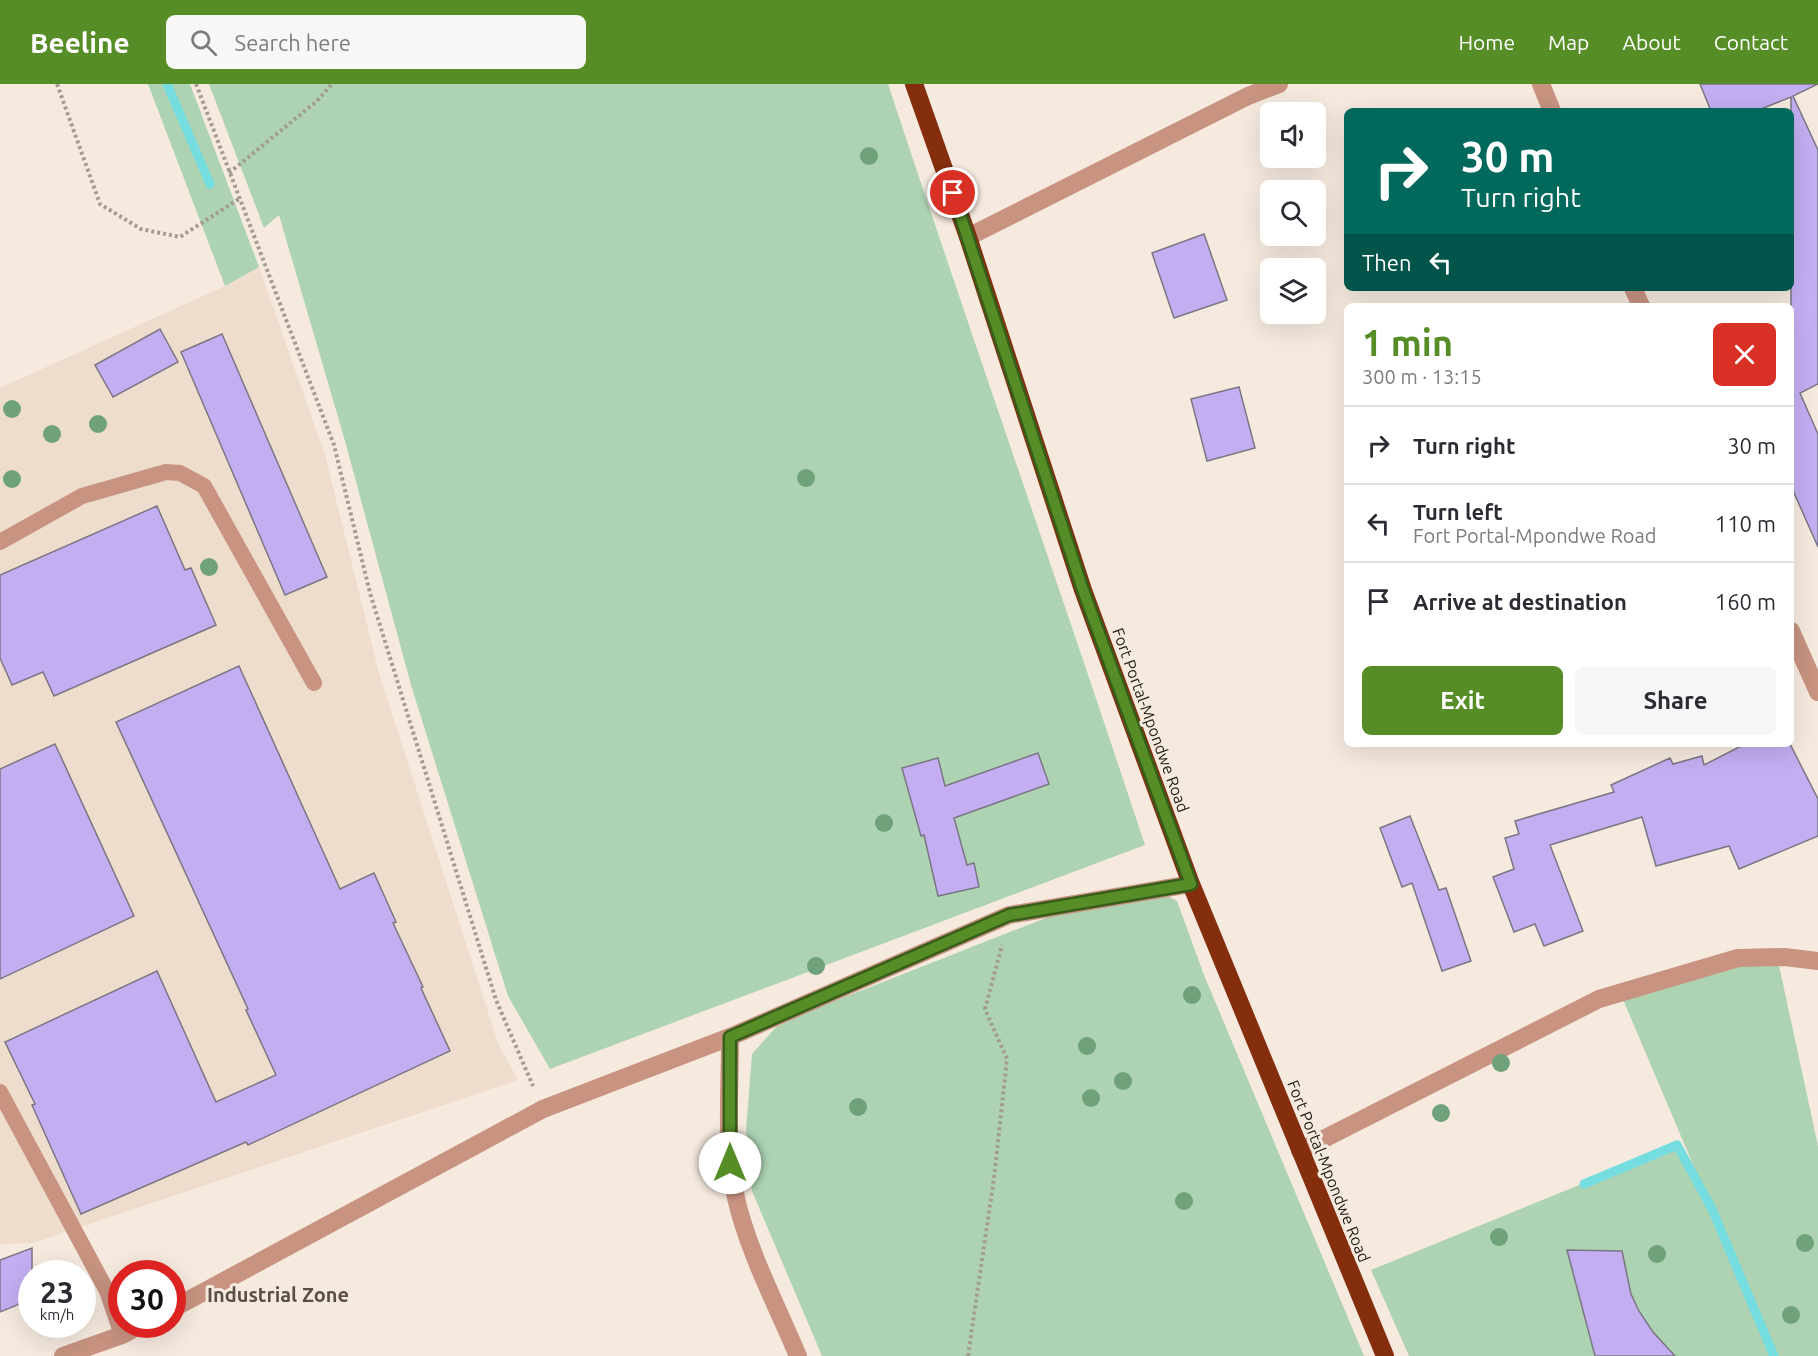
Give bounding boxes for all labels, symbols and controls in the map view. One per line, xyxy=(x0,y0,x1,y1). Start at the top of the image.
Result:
search box xyxy=(166,15,586,69)
icon: search xyxy=(187,26,220,59)
text: Beeline xyxy=(30,27,130,58)
text: Search here xyxy=(235,30,351,55)
text: Home xyxy=(1458,30,1515,54)
text: Map xyxy=(1548,30,1589,54)
text: About xyxy=(1622,30,1681,54)
text: Contact xyxy=(1714,30,1788,54)
map controls xyxy=(1260,102,1326,324)
button: sound xyxy=(1260,102,1326,168)
icon: right xyxy=(1362,132,1440,210)
text: 30 m xyxy=(1461,133,1555,180)
pin xyxy=(927,167,978,218)
icon: arrive xyxy=(936,176,969,209)
button: search xyxy=(1260,180,1326,246)
text: Turn right xyxy=(1461,182,1581,212)
icon: left xyxy=(1424,246,1457,279)
text: Then xyxy=(1362,250,1412,275)
button: layers xyxy=(1260,258,1326,324)
text: 1 min xyxy=(1362,322,1453,363)
button: close xyxy=(1713,323,1776,386)
text: 300 m · 13:15 xyxy=(1362,365,1482,388)
icon: right xyxy=(1362,429,1395,462)
text: Turn right xyxy=(1413,433,1515,458)
text: 30 m xyxy=(1727,433,1776,458)
text: Turn left xyxy=(1413,499,1503,524)
icon: left xyxy=(1362,507,1395,540)
text: 110 m xyxy=(1715,511,1776,536)
text: Fort Portal-Mpondwe Road xyxy=(1413,524,1656,547)
icon: arrive xyxy=(1362,585,1395,618)
text: Arrive at destination xyxy=(1413,589,1627,614)
text: 160 m xyxy=(1715,589,1776,614)
street label: Fort Portal-Mpondwe Road xyxy=(1109,625,1193,815)
button: Exit xyxy=(1362,666,1563,735)
button: Share xyxy=(1575,666,1776,735)
street label: Fort Portal-Mpondwe Road xyxy=(1284,1077,1374,1265)
position arrow xyxy=(698,1131,762,1195)
speed limit sign: 30 xyxy=(108,1260,186,1338)
text: 23 xyxy=(40,1275,74,1309)
district label: Industrial Zone xyxy=(207,1283,349,1306)
text: km/h xyxy=(40,1306,74,1323)

